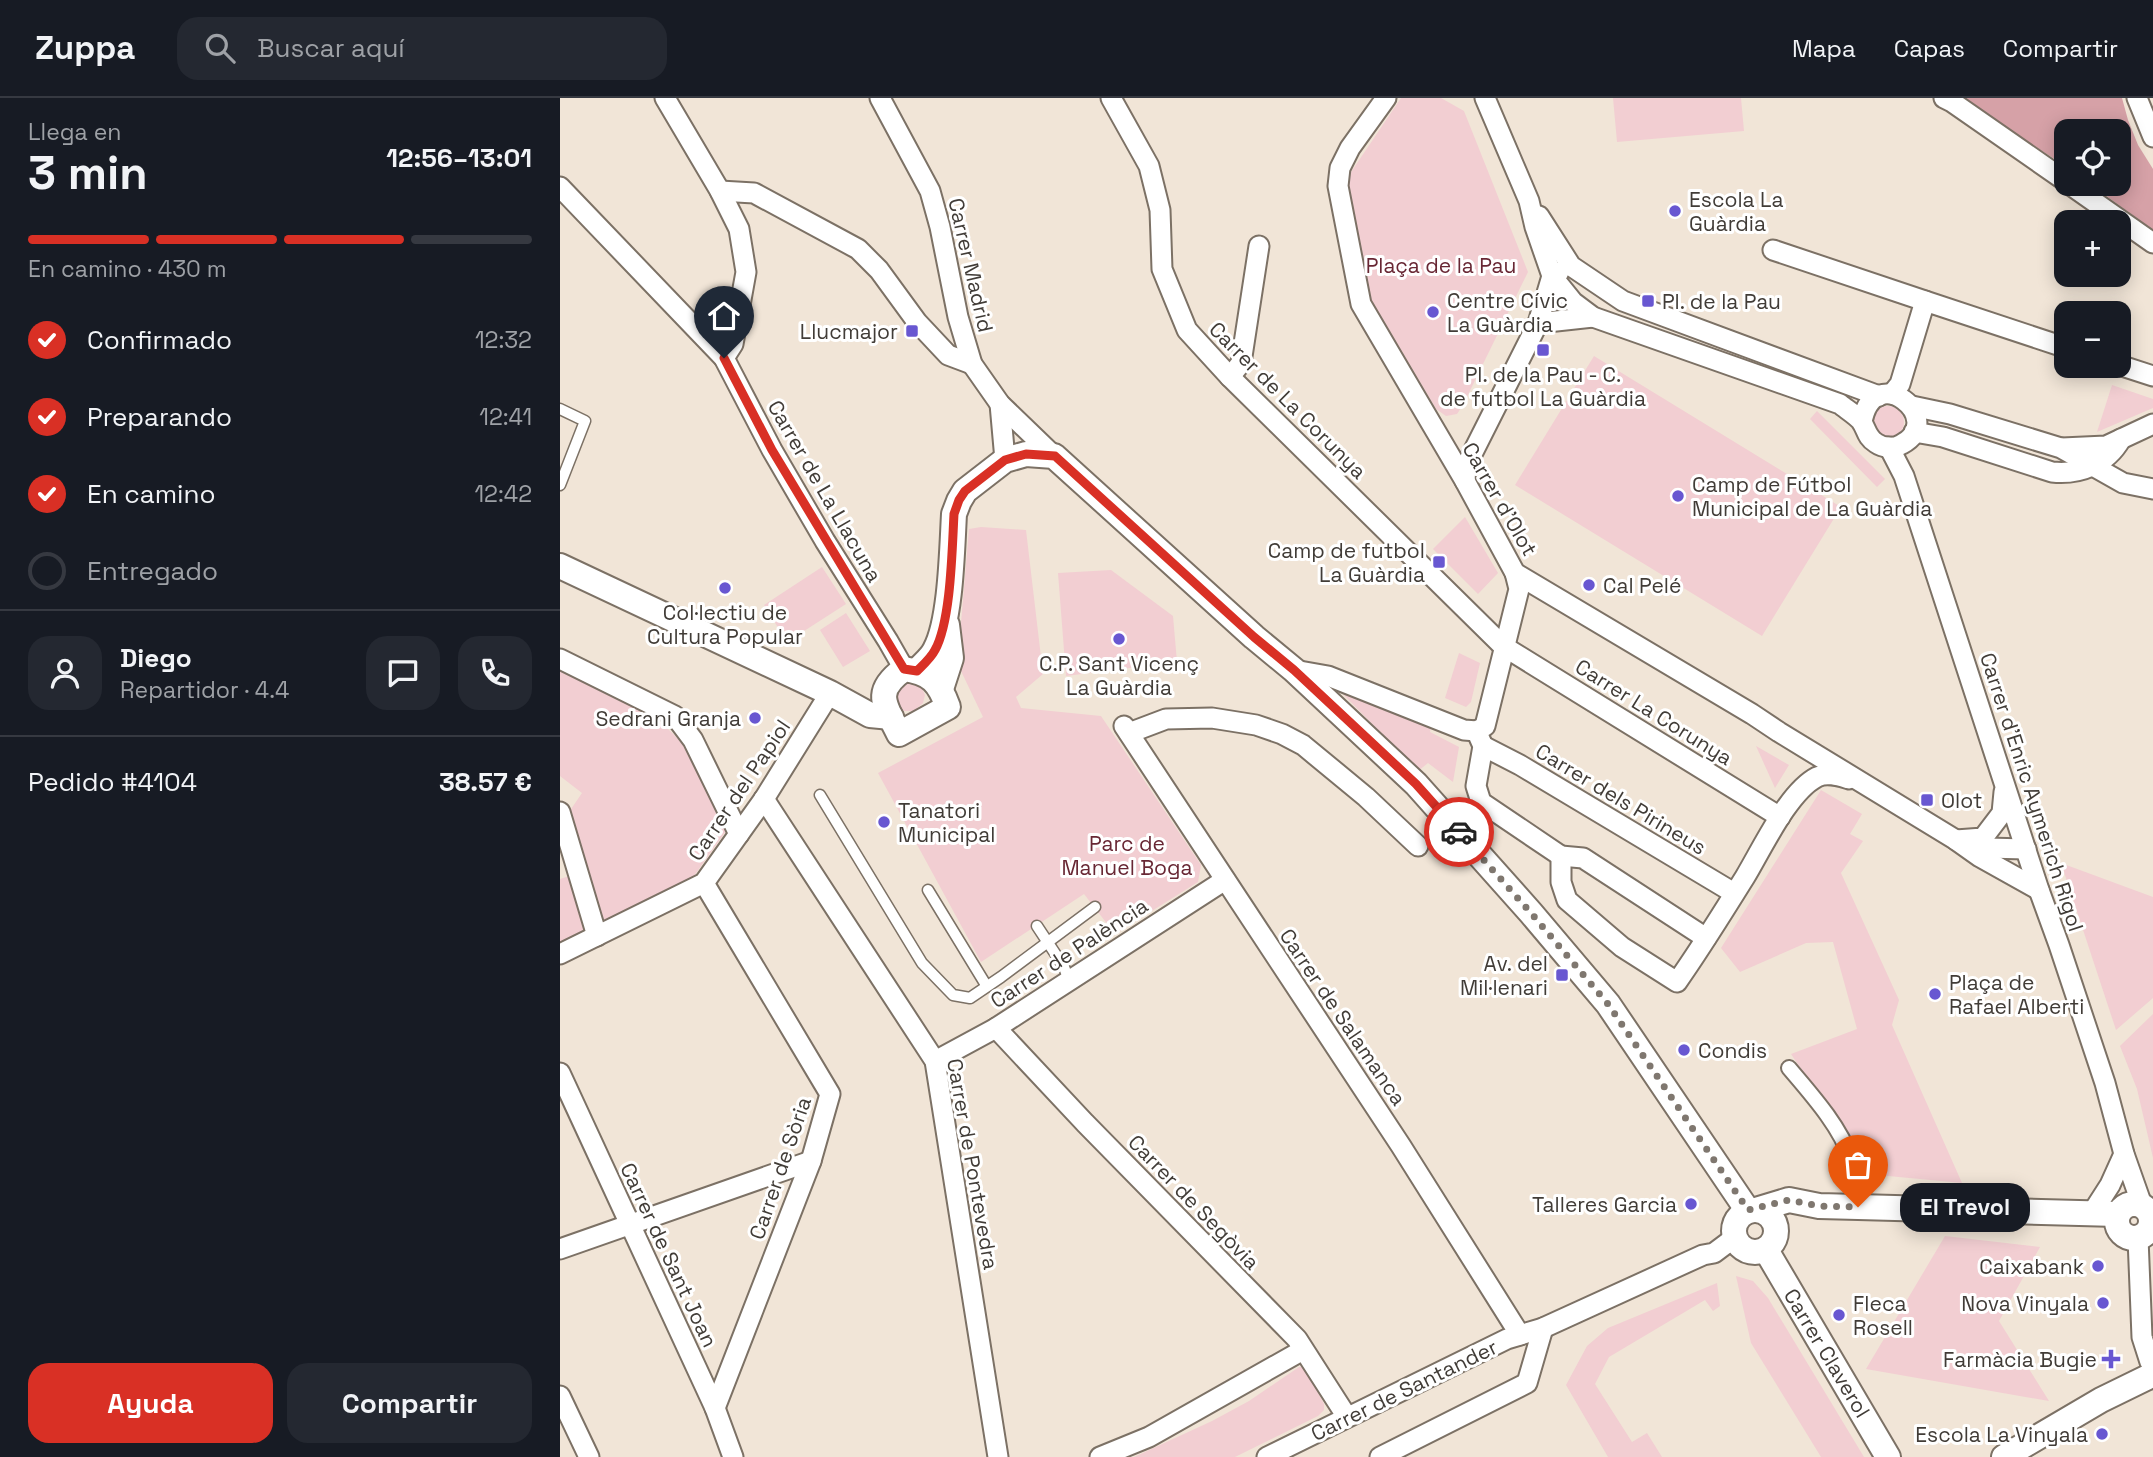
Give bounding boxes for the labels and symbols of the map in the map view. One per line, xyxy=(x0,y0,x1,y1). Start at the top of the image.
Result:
place label: Escola La Guàrdia xyxy=(1689,186,1784,237)
street label: Carrer Madrid xyxy=(942,195,1000,335)
marker: Escola La Guàrdia xyxy=(1667,203,1683,219)
park label: Plaça de la Pau xyxy=(1366,252,1516,279)
pin xyxy=(694,286,754,358)
place label: Centre Cívic La Guàrdia xyxy=(1447,287,1568,338)
place label: Pl. de la Pau xyxy=(1662,288,1781,315)
marker: Pl. de la Pau xyxy=(1640,293,1656,309)
marker: Centre Cívic La Guàrdia xyxy=(1425,304,1441,320)
street label: Carrer de La Corunya xyxy=(1204,316,1372,484)
place label: Llucmajor xyxy=(800,318,898,345)
marker: Llucmajor xyxy=(904,323,920,339)
marker: Pl. de la Pau - C. de futbol La Guàrdia xyxy=(1535,342,1551,358)
place label: Pl. de la Pau - C. de futbol La Guàrdia xyxy=(1440,361,1646,412)
street label: Carrer de La Llacuna xyxy=(762,395,888,587)
street label: Carrer d'Olot xyxy=(1457,437,1543,561)
place label: Camp de Fútbol Municipal de La Guàrdia xyxy=(1692,471,1932,522)
marker: Camp de Fútbol Municipal de La Guàrdia xyxy=(1670,488,1686,504)
place label: Camp de futbol La Guàrdia xyxy=(1268,537,1425,588)
marker: Camp de futbol La Guàrdia xyxy=(1431,554,1447,570)
place label: Cal Pelé xyxy=(1603,572,1681,599)
marker: Cal Pelé xyxy=(1581,577,1597,593)
marker: Col·lectiu de Cultura Popular xyxy=(717,580,733,596)
place label: Col·lectiu de Cultura Popular xyxy=(647,599,803,650)
marker: C.P. Sant Vicenç La Guàrdia xyxy=(1111,631,1127,647)
street label: Carrer d'Enric Aymerich Rigol xyxy=(1974,649,2090,935)
place label: C.P. Sant Vicenç La Guàrdia xyxy=(1039,650,1199,701)
street label: Carrer La Corunya xyxy=(1570,653,1738,771)
place label: Sedrani Granja xyxy=(595,705,741,732)
marker: Sedrani Granja xyxy=(747,710,763,726)
street label: Carrer del Papiol xyxy=(682,714,796,866)
street label: Carrer dels Pirineus xyxy=(1531,737,1711,861)
place label: Olot xyxy=(1941,787,1982,814)
marker: Olot xyxy=(1919,792,1935,808)
place label: Tanatori Municipal xyxy=(898,797,995,848)
courier xyxy=(1424,797,1494,867)
marker: Tanatori Municipal xyxy=(876,814,892,830)
park label: Parc de Manuel Boga xyxy=(1061,830,1193,881)
street label: Carrer de Palència xyxy=(985,892,1153,1014)
street label: Carrer de Salamanca xyxy=(1274,923,1412,1111)
place label: Av. del Mil·lenari xyxy=(1460,950,1548,1001)
marker: Av. del Mil·lenari xyxy=(1554,967,1570,983)
place label: Plaça de Rafael Alberti xyxy=(1949,969,2084,1020)
marker: Plaça de Rafael Alberti xyxy=(1927,986,1943,1002)
place label: Condis xyxy=(1698,1037,1767,1064)
marker: Condis xyxy=(1676,1042,1692,1058)
street label: Carrer de Pontevedra xyxy=(941,1056,1005,1272)
street label: Carrer de Sòria xyxy=(743,1093,817,1243)
street label: Carrer de Segòvia xyxy=(1122,1129,1266,1275)
pin xyxy=(1828,1135,1888,1207)
street label: Carrer de Sant Joan xyxy=(614,1158,724,1352)
callout: El Trevol xyxy=(1900,1182,2030,1232)
place label: Talleres Garcia xyxy=(1532,1191,1677,1218)
marker: Talleres Garcia xyxy=(1683,1196,1699,1212)
place label: Caixabank xyxy=(1979,1253,2084,1280)
marker: Caixabank xyxy=(2090,1258,2106,1274)
street label: Carrer Claverol xyxy=(1778,1284,1876,1422)
place label: Fleca Rosell xyxy=(1853,1290,1913,1341)
place label: Nova Vinyala xyxy=(1961,1290,2089,1317)
marker: Nova Vinyala xyxy=(2095,1295,2111,1311)
marker: Fleca Rosell xyxy=(1831,1307,1847,1323)
street label: Carrer de Santander xyxy=(1306,1333,1502,1447)
place label: Farmàcia Bugie xyxy=(1943,1346,2097,1373)
marker: Farmàcia Bugie xyxy=(2103,1351,2119,1367)
place label: Escola La Vinyala xyxy=(1915,1421,2088,1448)
marker: Escola La Vinyala xyxy=(2094,1426,2110,1442)

